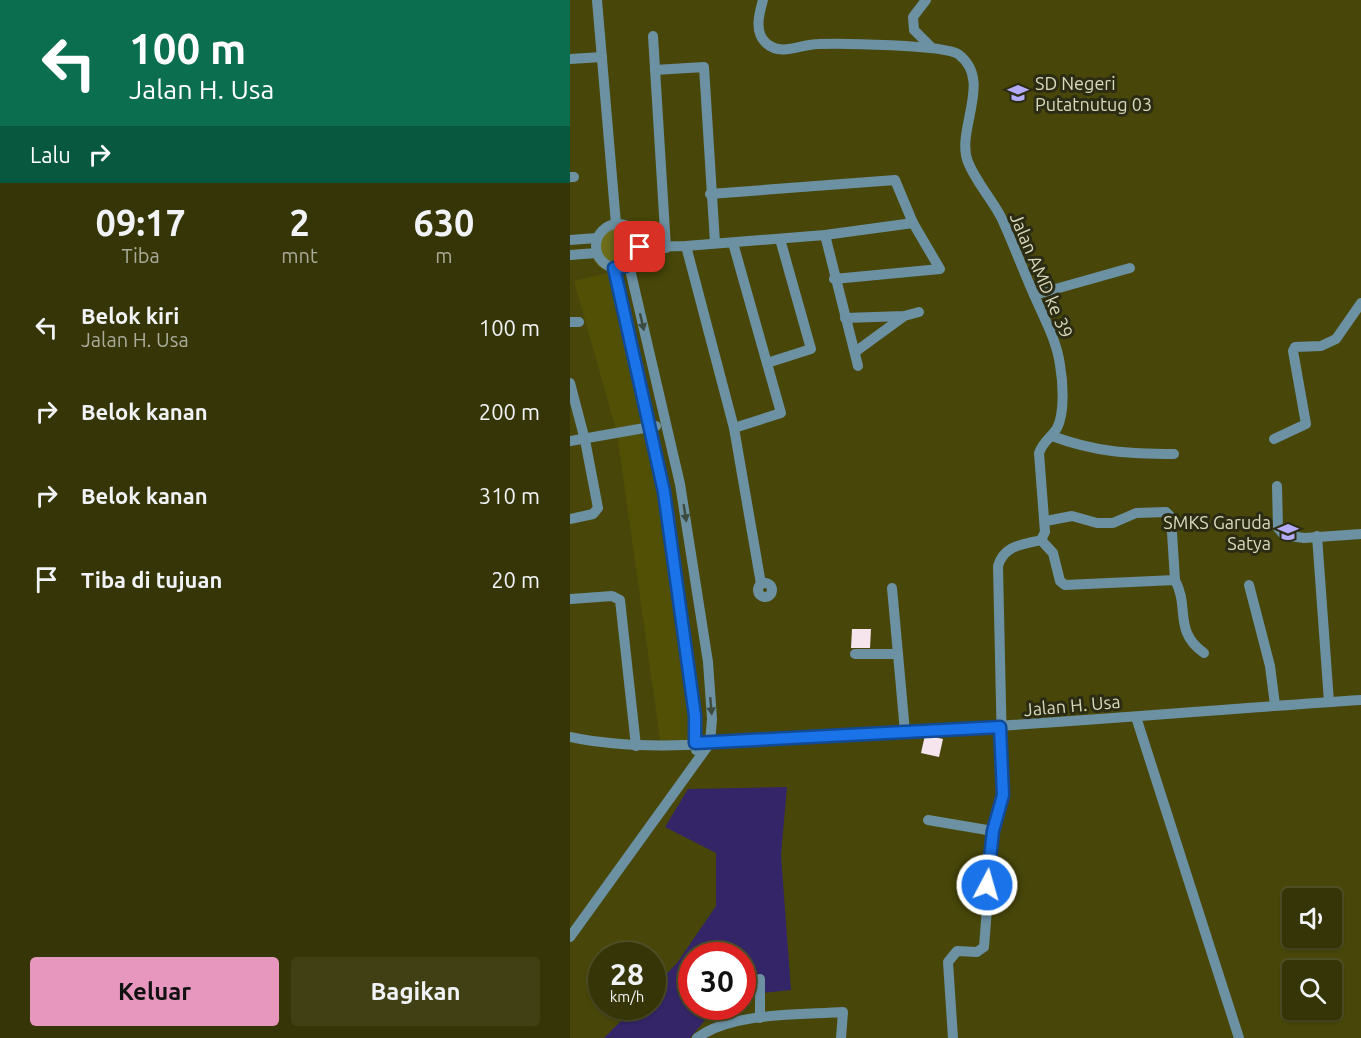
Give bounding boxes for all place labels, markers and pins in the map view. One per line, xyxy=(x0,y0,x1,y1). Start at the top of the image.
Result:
place label: SD Negeri Putatnutug 03 xyxy=(1035,73,1152,114)
school or university icon: SD Negeri Putatnutug 03 xyxy=(1006,81,1030,105)
pin xyxy=(614,221,665,272)
place label: SMKS Garuda Satya xyxy=(1163,512,1271,553)
school or university icon: SMKS Garuda Satya xyxy=(1276,520,1300,544)

